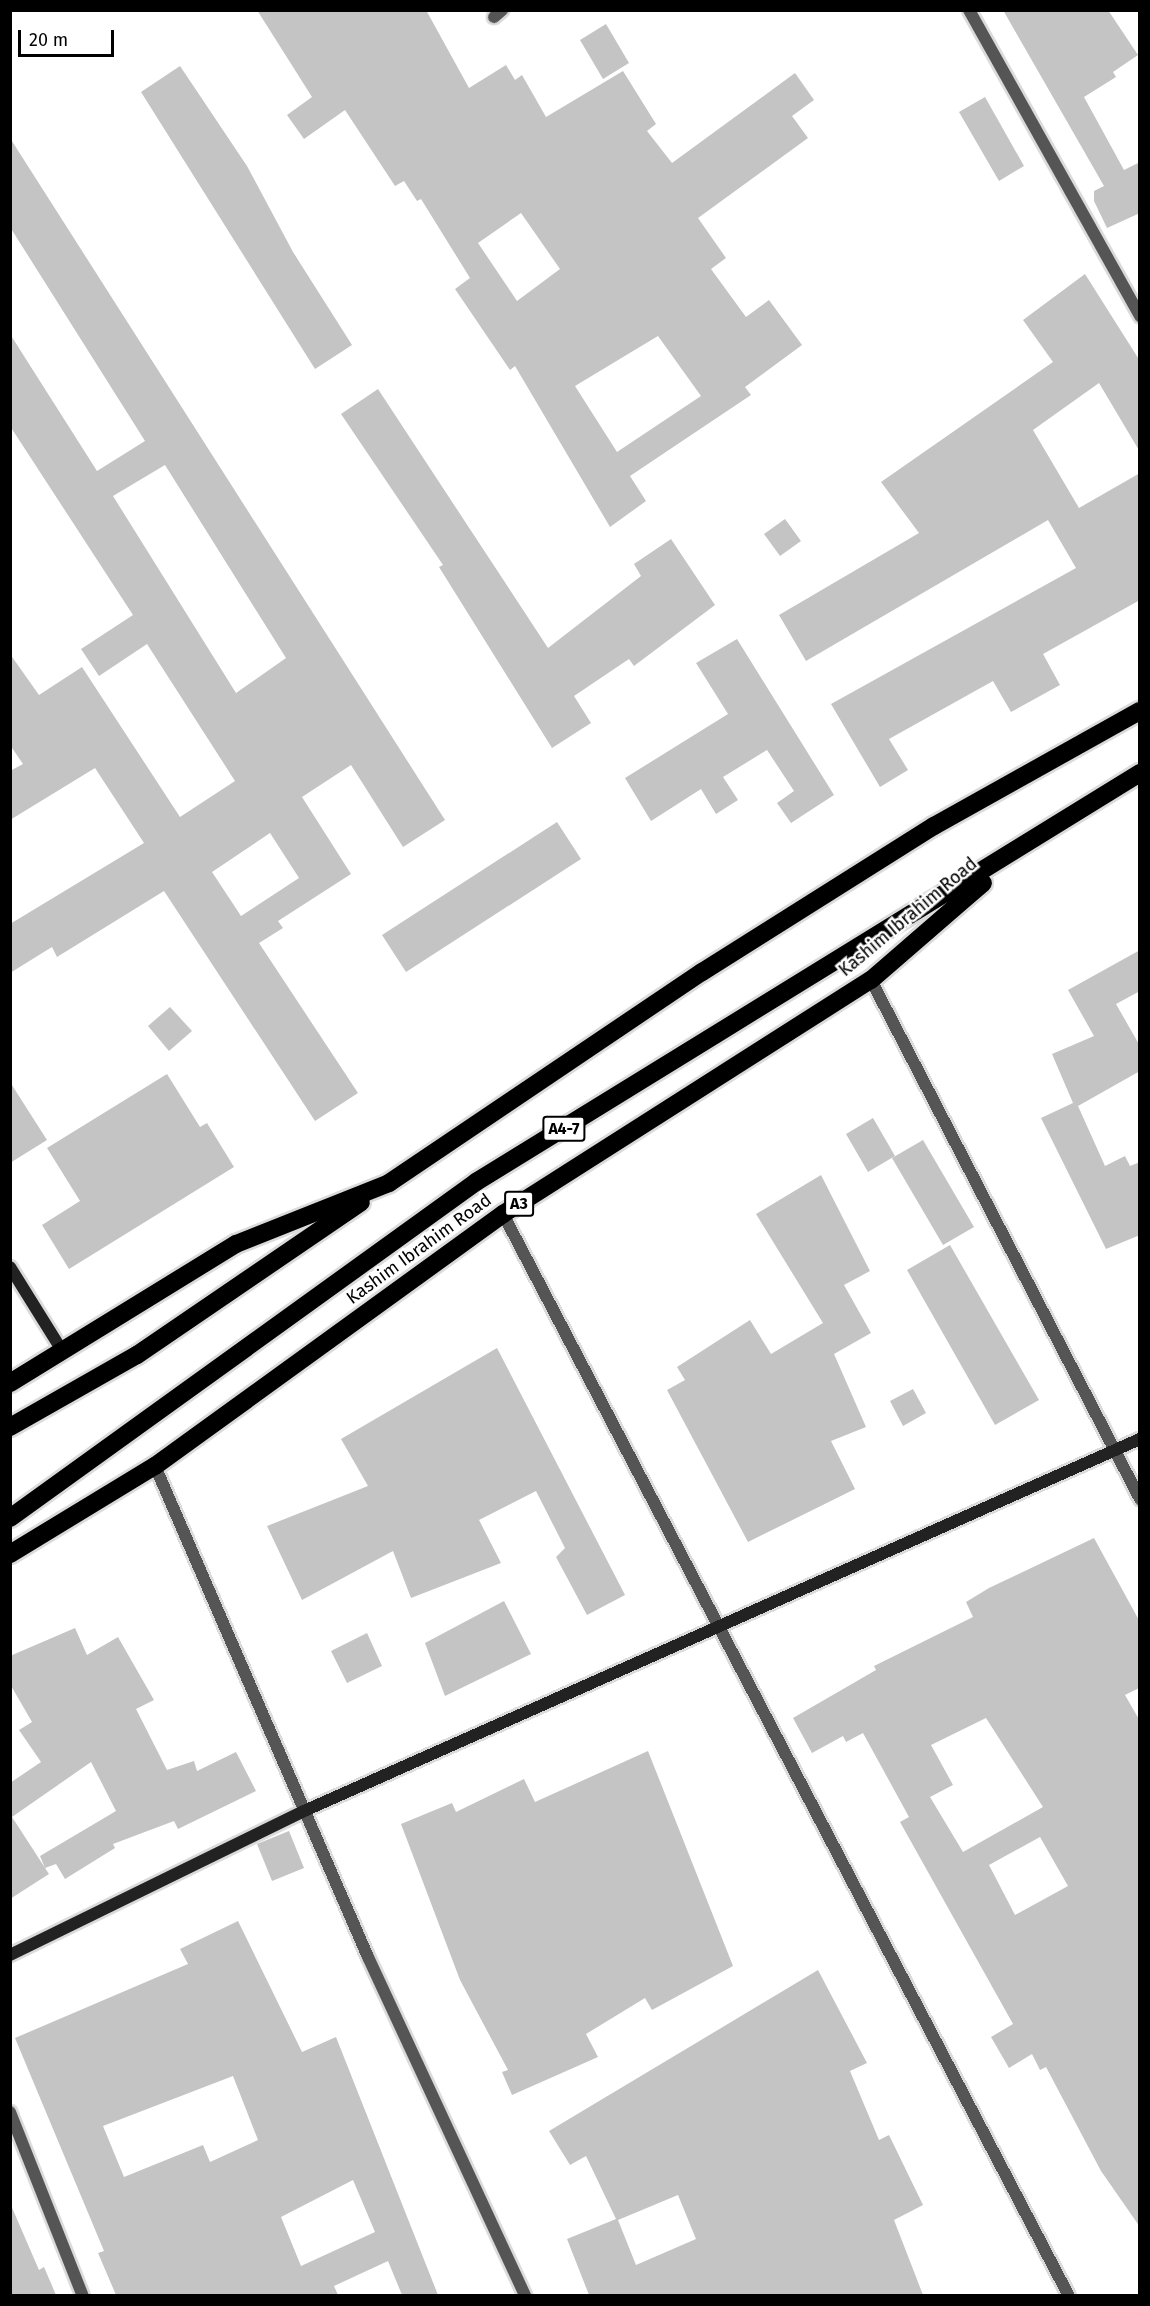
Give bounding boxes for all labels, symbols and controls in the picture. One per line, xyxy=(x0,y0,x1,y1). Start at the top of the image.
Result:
scale bar xyxy=(21,18,117,56)
text: 20 m xyxy=(29,29,68,51)
street label: Kashim Ibrahim Road xyxy=(835,853,981,981)
road number: A4-7 xyxy=(542,1116,586,1142)
street label: Kashim Ibrahim Road xyxy=(342,1189,496,1309)
road number: A3 xyxy=(504,1191,534,1217)

